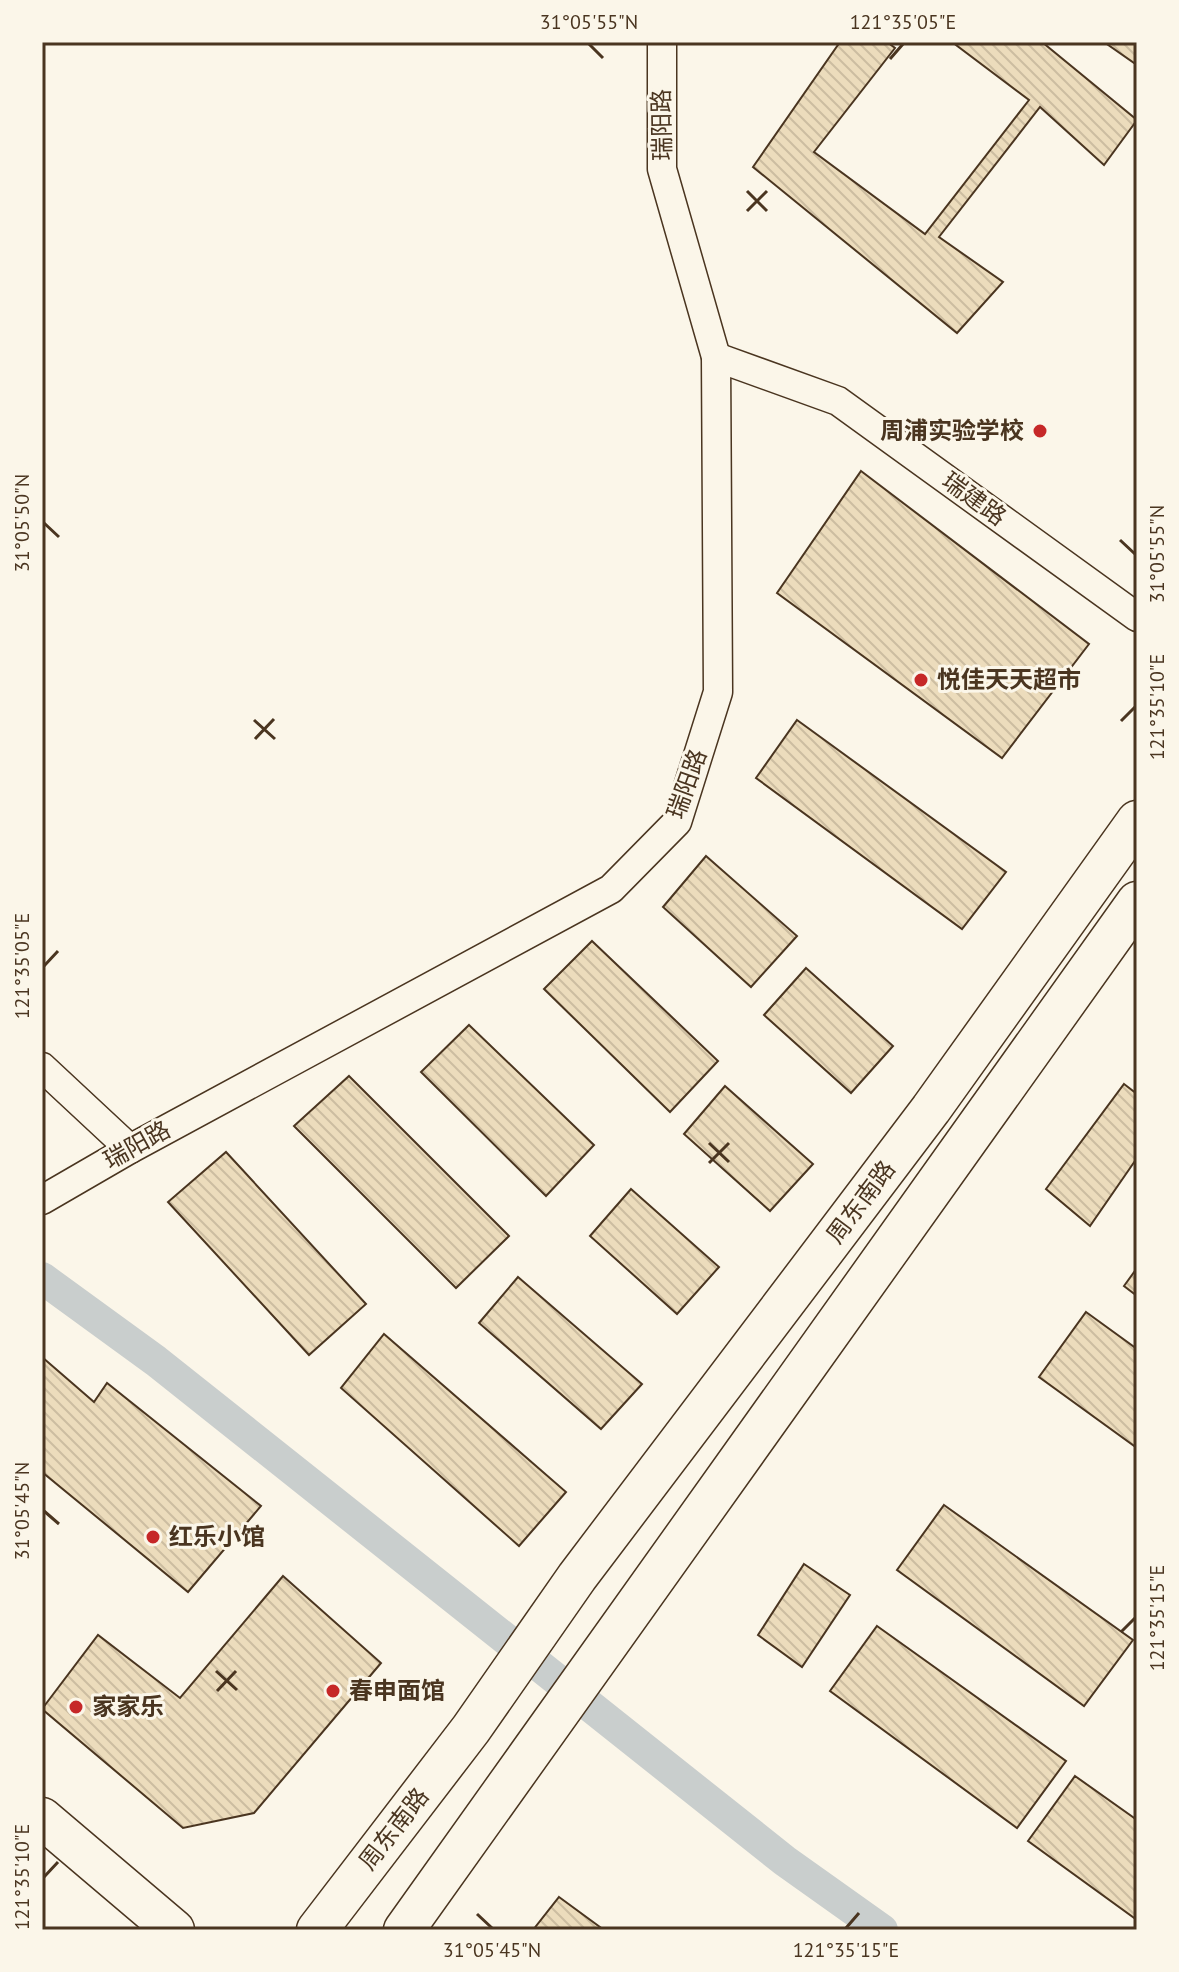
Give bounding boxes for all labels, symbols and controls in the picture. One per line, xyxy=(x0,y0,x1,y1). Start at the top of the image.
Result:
text: 31°05'55"N xyxy=(540,9,638,35)
text: 121°35'05"E xyxy=(850,9,956,35)
street label: 瑞阳路 xyxy=(645,89,678,161)
place label: 周浦实验学校 xyxy=(880,415,1024,446)
marker: 周浦实验学校 xyxy=(1031,422,1049,440)
street label: 瑞建路 xyxy=(936,465,1013,532)
text: 31°05'50"N xyxy=(9,474,35,572)
text: 31°05'55"N xyxy=(1144,505,1170,603)
text: 121°35'10"E xyxy=(1144,654,1170,760)
place label: 悦佳天天超市 xyxy=(937,664,1081,695)
marker: 悦佳天天超市 xyxy=(912,671,930,689)
street label: 瑞阳路 xyxy=(660,745,713,823)
text: 121°35'05"E xyxy=(9,913,35,1019)
street label: 瑞阳路 xyxy=(98,1114,176,1176)
street label: 周东南路 xyxy=(819,1154,902,1249)
text: 31°05'45"N xyxy=(9,1462,35,1560)
place label: 红乐小馆 xyxy=(169,1521,265,1552)
marker: 红乐小馆 xyxy=(144,1528,162,1546)
text: 121°35'15"E xyxy=(1144,1565,1170,1671)
place label: 春申面馆 xyxy=(349,1675,445,1706)
marker: 春申面馆 xyxy=(324,1682,342,1700)
place label: 家家乐 xyxy=(92,1691,164,1722)
marker: 家家乐 xyxy=(67,1698,85,1716)
street label: 周东南路 xyxy=(352,1781,435,1876)
text: 121°35'10"E xyxy=(9,1824,35,1930)
text: 31°05'45"N xyxy=(443,1937,541,1963)
text: 121°35'15"E xyxy=(793,1937,899,1963)

